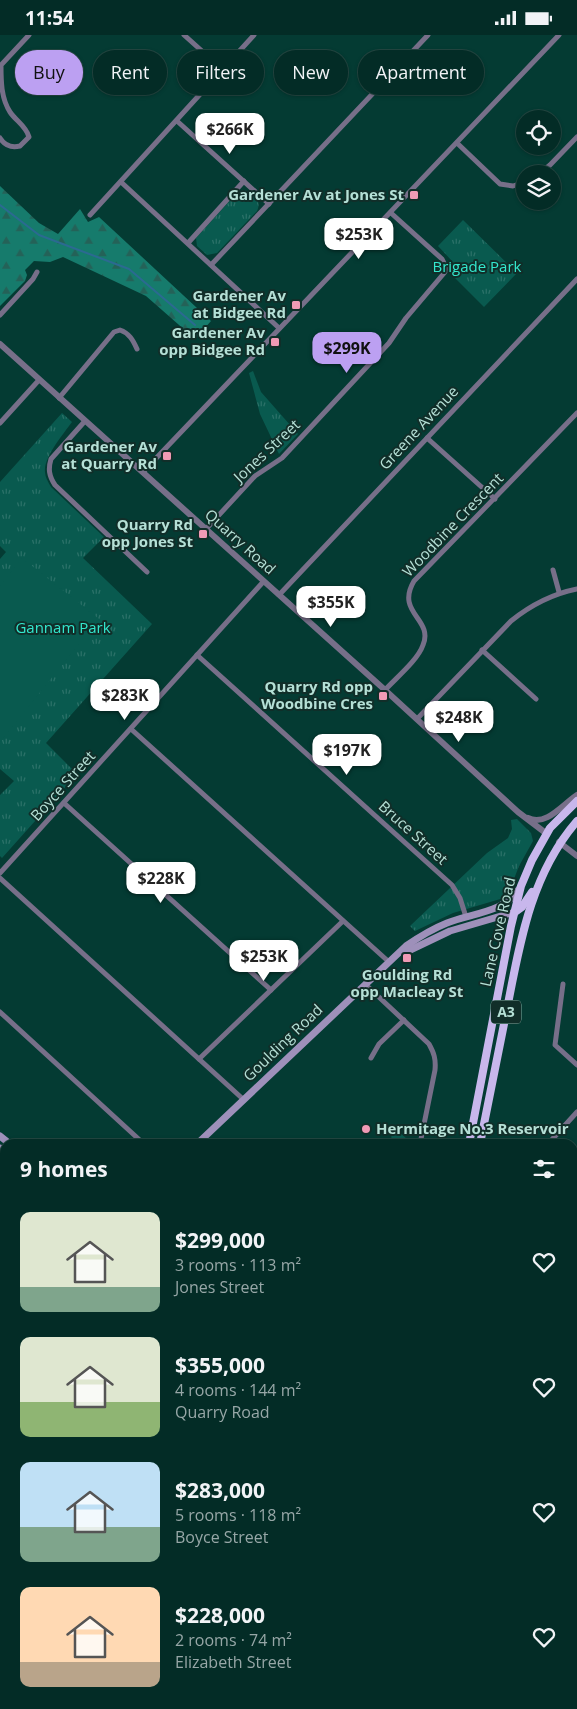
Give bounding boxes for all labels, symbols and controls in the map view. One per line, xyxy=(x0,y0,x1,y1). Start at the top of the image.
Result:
text: 11:54 xyxy=(25,5,74,31)
chip: Buy xyxy=(15,50,83,95)
chip: Rent xyxy=(93,50,167,95)
chip: Filters xyxy=(177,50,264,95)
chip: New xyxy=(274,50,348,95)
chip: Apartment xyxy=(358,50,484,95)
map controls xyxy=(516,110,561,210)
button: locate xyxy=(516,110,561,155)
pin: $266K xyxy=(195,113,265,155)
text: $266K xyxy=(206,118,254,140)
button: layers xyxy=(516,165,561,210)
place label: Gardener Av at Jones St xyxy=(228,184,404,204)
marker: Gardener Av at Jones St xyxy=(408,189,420,201)
pin: $253K xyxy=(324,217,394,260)
text: $253K xyxy=(335,223,383,245)
park label: Brigade Park xyxy=(433,256,522,276)
place label: Gardener Av at Bidgee Rd xyxy=(193,285,286,322)
marker: Gardener Av at Bidgee Rd xyxy=(290,299,302,311)
place label: Gardener Av opp Bidgee Rd xyxy=(159,322,265,359)
pin: $299K xyxy=(312,331,382,374)
marker: Gardener Av opp Bidgee Rd xyxy=(269,336,281,348)
text: $299K xyxy=(323,337,371,359)
street label: Greene Avenue xyxy=(374,381,462,473)
street label: Jones Street xyxy=(227,414,304,487)
place label: Gardener Av at Quarry Rd xyxy=(61,436,157,473)
marker: Gardener Av at Quarry Rd xyxy=(161,450,173,462)
street label: Woodbine Crescent xyxy=(398,468,507,580)
street label: Quarry Road xyxy=(201,504,280,578)
place label: Quarry Rd opp Jones St xyxy=(102,514,193,551)
marker: Quarry Rd opp Jones St xyxy=(197,528,209,540)
pin: $355K xyxy=(296,585,366,628)
text: $355K xyxy=(307,591,355,613)
park label: Gannam Park xyxy=(15,617,111,637)
place label: Quarry Rd opp Woodbine Cres xyxy=(261,676,373,713)
pin: $283K xyxy=(90,679,160,721)
text: $283K xyxy=(101,684,149,706)
marker: Quarry Rd opp Woodbine Cres xyxy=(377,690,389,702)
pin: $248K xyxy=(424,701,494,743)
text: $248K xyxy=(435,706,483,728)
pin: $197K xyxy=(312,733,382,776)
text: $197K xyxy=(323,739,371,761)
street label: Boyce Street xyxy=(26,746,99,825)
street label: Bruce Street xyxy=(375,796,452,869)
pin: $228K xyxy=(126,861,196,904)
text: $228K xyxy=(137,867,185,889)
street label: Lane Cove Road xyxy=(475,875,519,988)
pin: $253K xyxy=(229,939,299,982)
text: $253K xyxy=(240,945,288,967)
marker: Goulding Rd opp Macleay St xyxy=(401,952,413,964)
place label: Goulding Rd opp Macleay St xyxy=(351,964,464,1001)
street label: Goulding Road xyxy=(238,999,326,1085)
road number: A3 xyxy=(491,1001,521,1024)
place label: Hermitage No.3 Reservoir xyxy=(376,1118,569,1138)
marker: Hermitage No.3 Reservoir xyxy=(360,1123,372,1135)
text: 9 homes xyxy=(20,1155,108,1183)
icon: filters xyxy=(530,1155,558,1183)
text: $299,000 xyxy=(175,1226,265,1254)
icon: home xyxy=(60,1232,120,1292)
icon: heart xyxy=(530,1248,558,1276)
text: 3 rooms · 113 m² xyxy=(175,1254,301,1276)
text: Jones Street xyxy=(175,1276,264,1298)
text: $355,000 xyxy=(175,1351,265,1379)
icon: home xyxy=(60,1357,120,1417)
icon: heart xyxy=(530,1373,558,1401)
text: 4 rooms · 144 m² xyxy=(175,1379,301,1401)
text: Quarry Road xyxy=(175,1401,270,1423)
text: $283,000 xyxy=(175,1476,265,1504)
icon: home xyxy=(60,1482,120,1542)
icon: heart xyxy=(530,1498,558,1526)
text: 5 rooms · 118 m² xyxy=(175,1504,301,1526)
text: Boyce Street xyxy=(175,1526,268,1548)
text: $228,000 xyxy=(175,1601,265,1629)
icon: home xyxy=(60,1607,120,1667)
icon: heart xyxy=(530,1623,558,1651)
text: 2 rooms · 74 m² xyxy=(175,1629,292,1651)
text: Elizabeth Street xyxy=(175,1651,292,1673)

